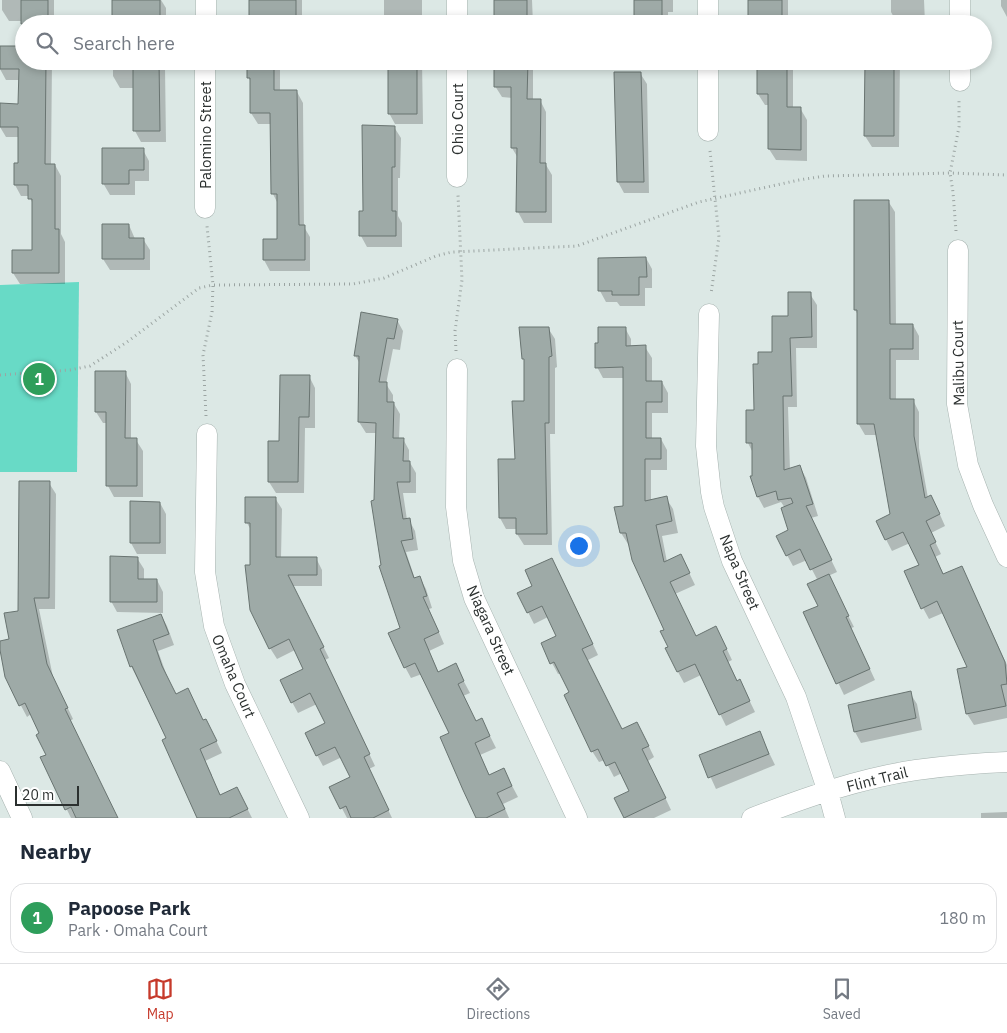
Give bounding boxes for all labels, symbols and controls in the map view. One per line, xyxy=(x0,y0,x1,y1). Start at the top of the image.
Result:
search box xyxy=(15,15,992,70)
icon: search xyxy=(33,29,61,57)
text: Search here xyxy=(73,31,175,55)
street label: Palomino Street xyxy=(196,81,215,189)
street label: Ohio Court xyxy=(448,83,467,155)
street label: Malibu Court xyxy=(948,320,968,406)
pin: 1 xyxy=(23,360,55,398)
street label: Napa Street xyxy=(716,531,764,613)
your location xyxy=(566,533,592,559)
street label: Niagara Street xyxy=(463,582,519,678)
street label: Omaha Court xyxy=(208,631,260,721)
street label: Flint Trail xyxy=(844,762,910,796)
scale bar xyxy=(15,783,79,806)
text: 20 m xyxy=(22,786,54,804)
text: Nearby xyxy=(20,837,91,865)
text: Papoose Park xyxy=(68,896,190,920)
text: 1 xyxy=(32,908,42,928)
text: 180 m xyxy=(939,908,986,928)
text: Park · Omaha Court xyxy=(68,920,208,940)
tab: Map xyxy=(146,975,174,1023)
tab: Directions xyxy=(467,975,530,1023)
tab: Saved xyxy=(823,975,861,1023)

